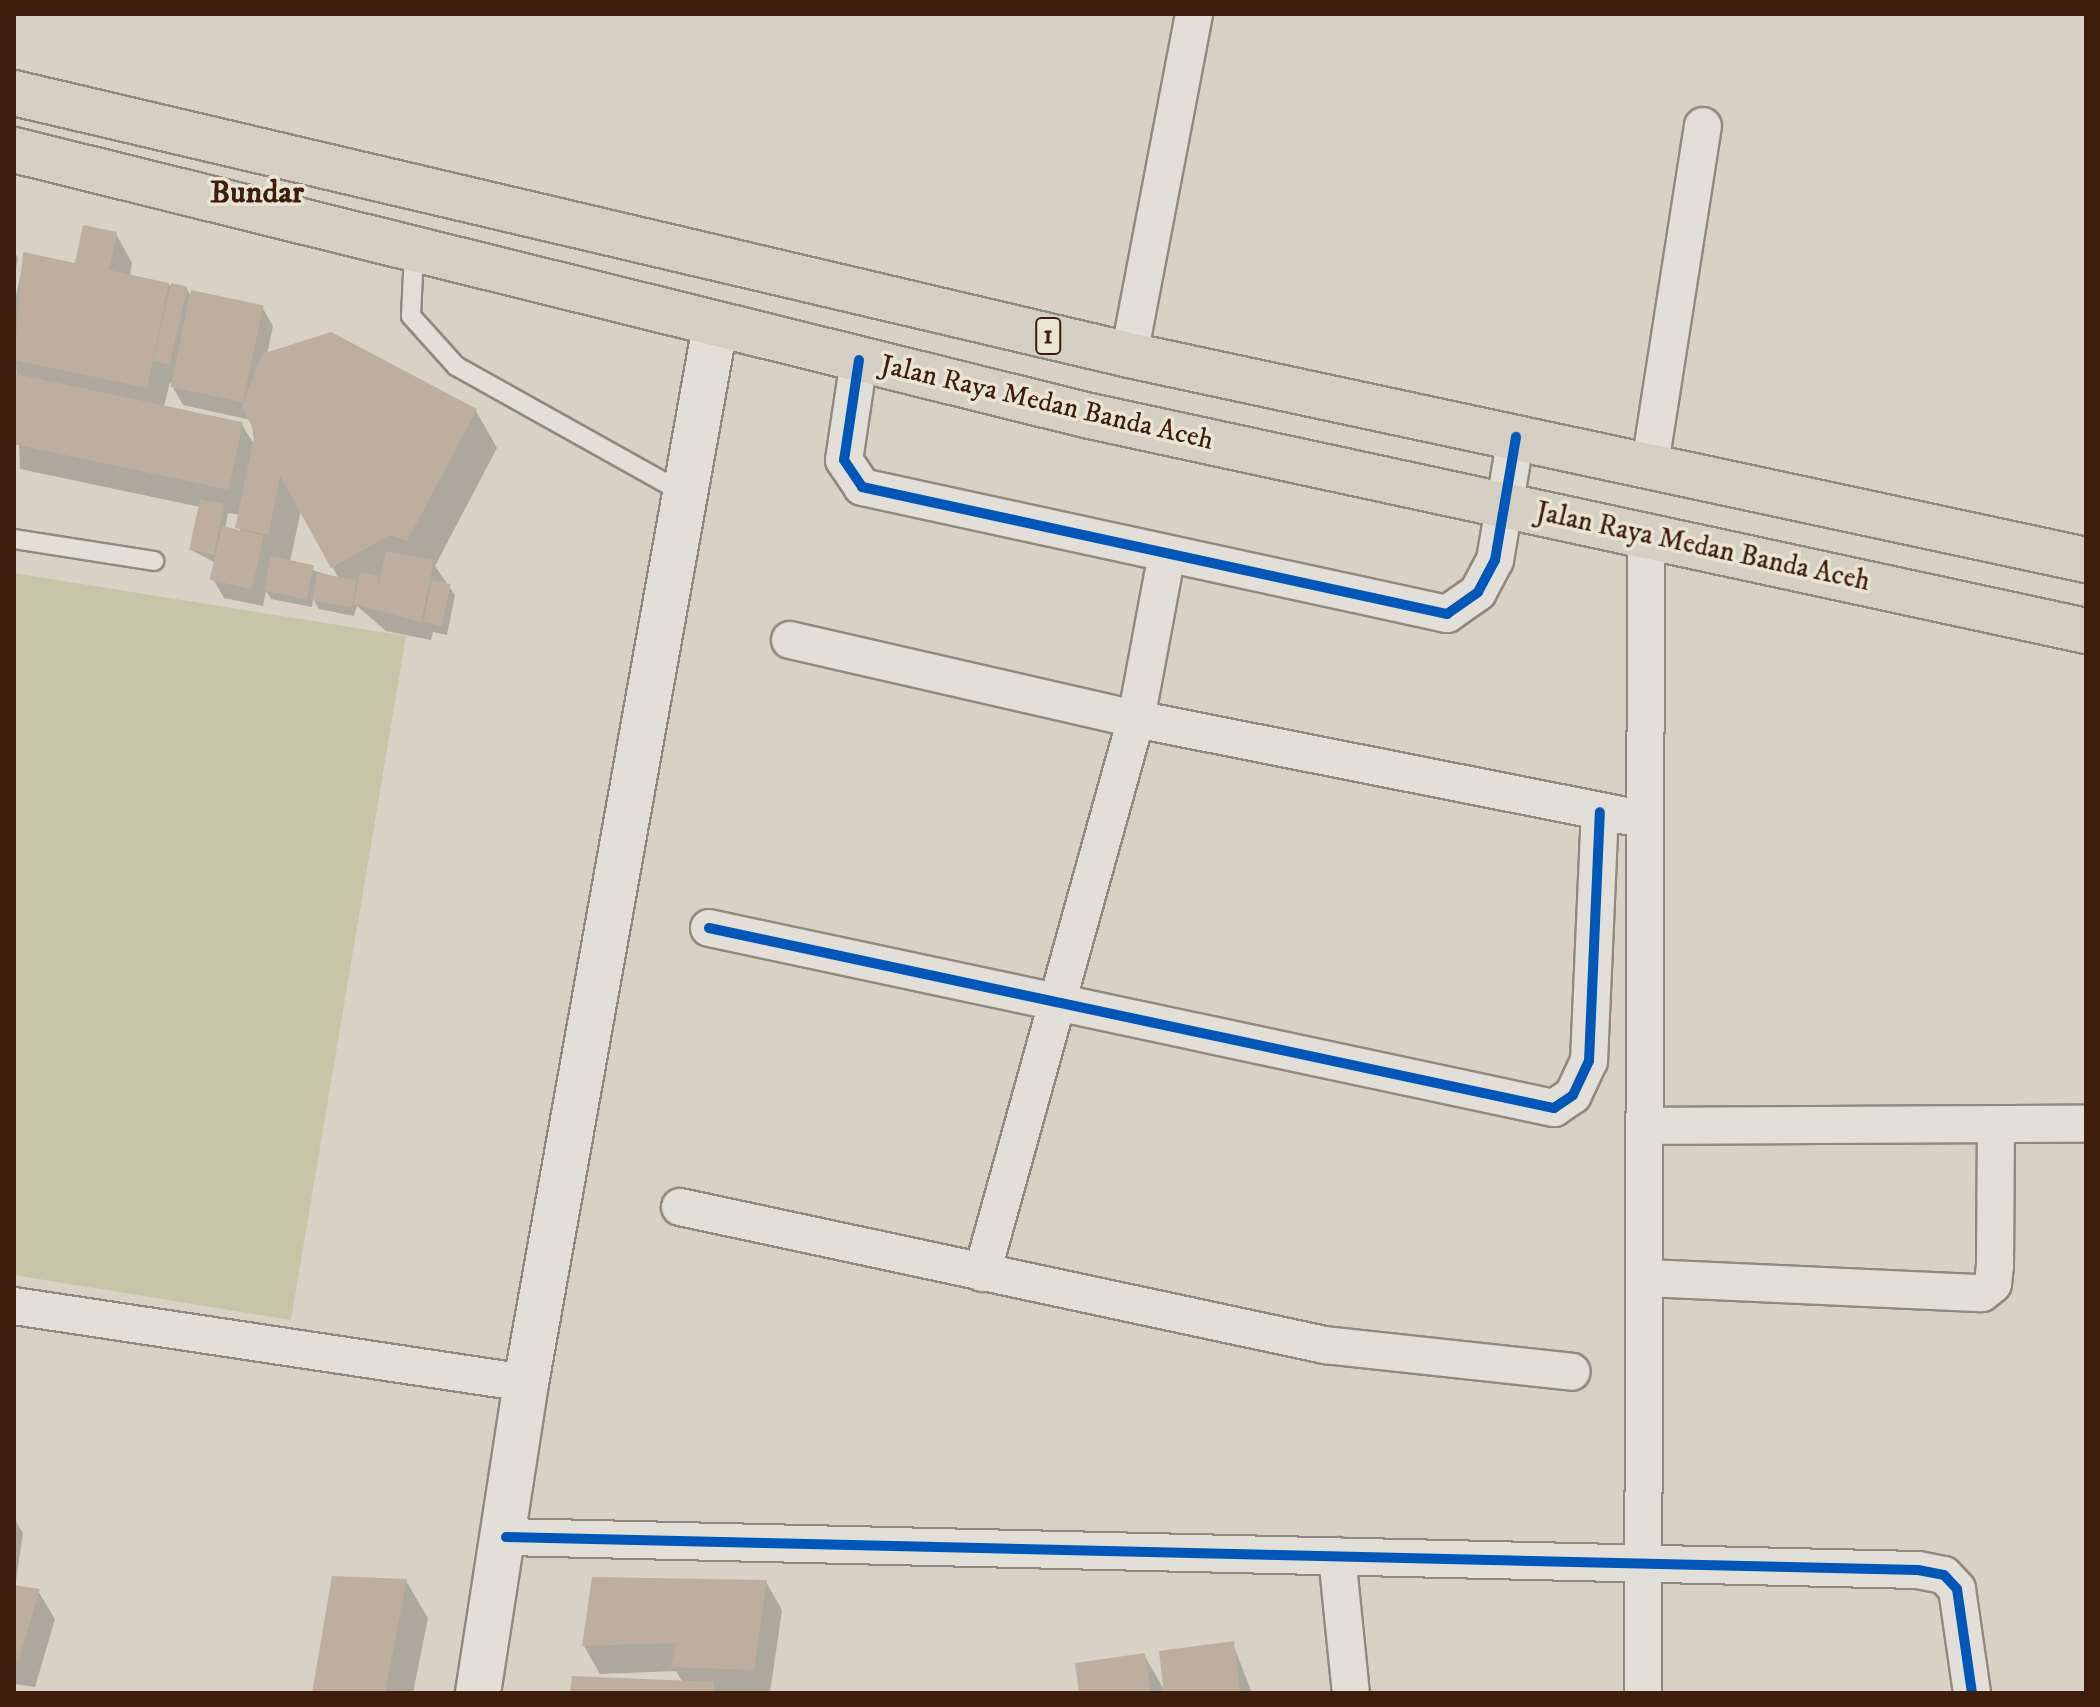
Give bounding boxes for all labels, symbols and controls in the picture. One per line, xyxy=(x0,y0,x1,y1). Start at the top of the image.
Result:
district label: Bundar xyxy=(210,174,304,212)
road number: 1 xyxy=(1034,314,1062,358)
street label: Jalan Raya Medan Banda Aceh xyxy=(877,348,1217,458)
street label: Jalan Raya Medan Banda Aceh xyxy=(1533,495,1873,599)

